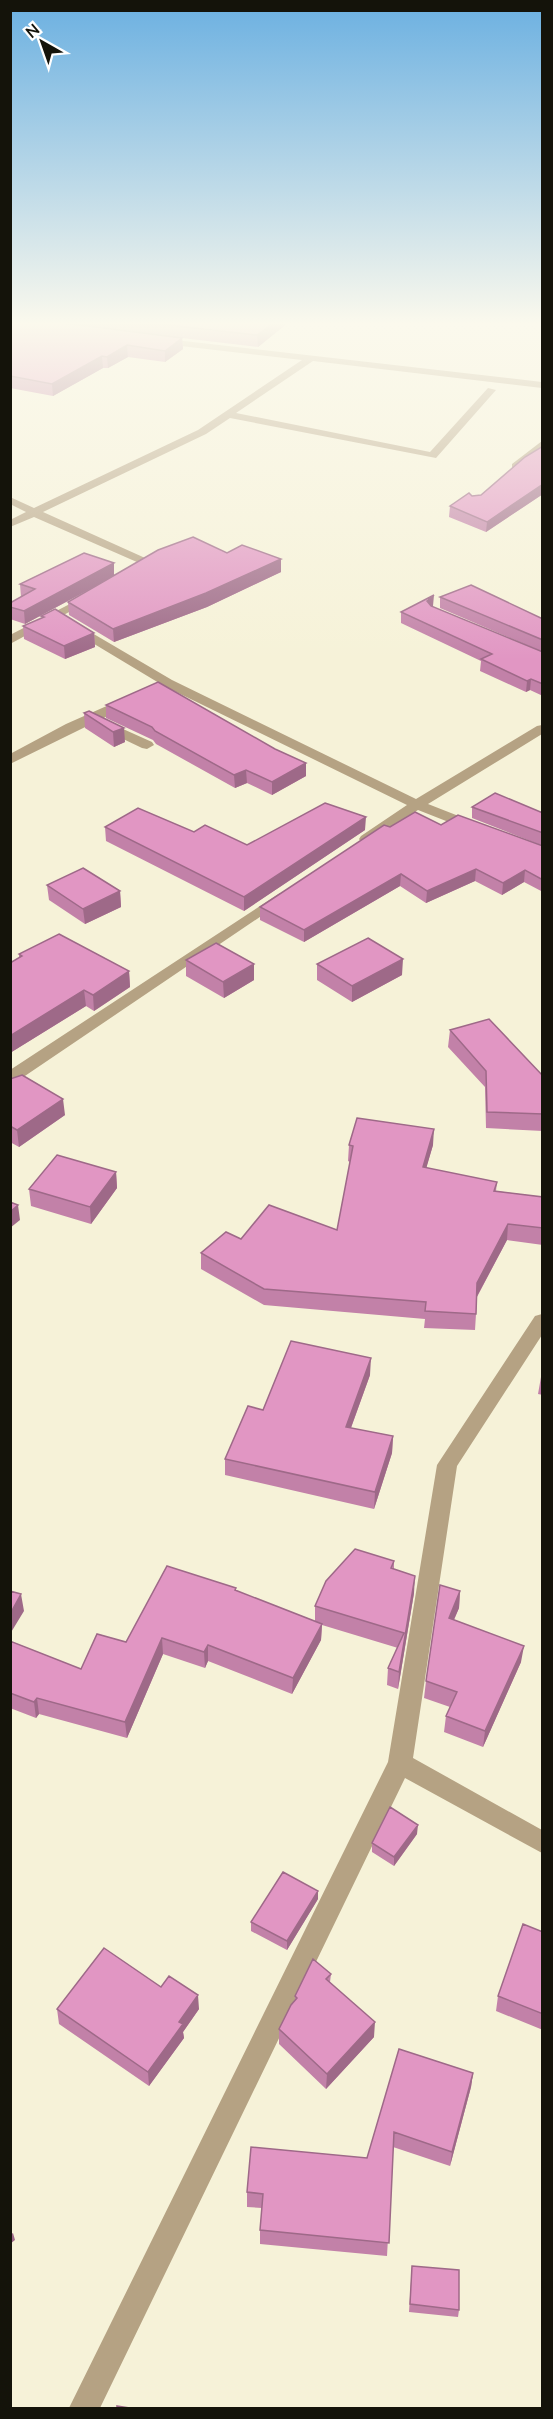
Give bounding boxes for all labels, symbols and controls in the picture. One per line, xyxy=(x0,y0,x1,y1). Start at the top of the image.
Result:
north arrow xyxy=(12,12,72,72)
text: N xyxy=(21,19,43,42)

